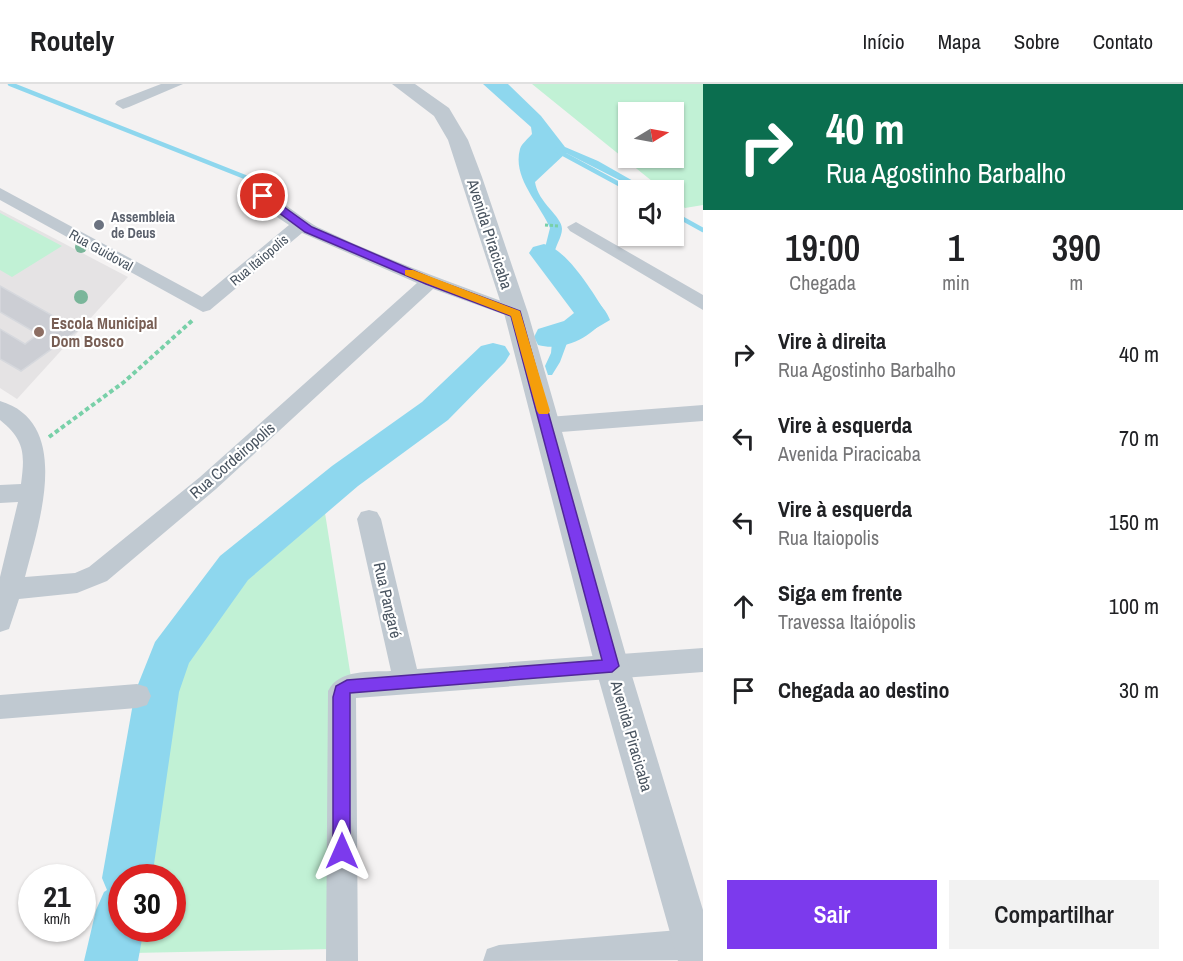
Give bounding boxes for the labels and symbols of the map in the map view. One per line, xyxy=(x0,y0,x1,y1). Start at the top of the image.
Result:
north arrow xyxy=(618,102,684,168)
pin xyxy=(237,170,288,221)
street label: Avenida Piracicaba xyxy=(462,175,518,292)
place label: Assembleia de Deus xyxy=(111,208,175,242)
marker: Assembleia de Deus xyxy=(92,218,106,232)
street label: Rua Guidoval xyxy=(66,225,136,275)
street label: Rua Itaiopolis xyxy=(226,230,292,290)
place label: Escola Municipal Dom Bosco xyxy=(51,312,157,352)
marker: Escola Municipal Dom Bosco xyxy=(32,325,46,339)
street label: Rua Cordeiropolis xyxy=(185,417,279,503)
street label: Rua Pangaré xyxy=(369,560,407,640)
street label: Avenida Piracicaba xyxy=(605,677,659,795)
position arrow xyxy=(310,819,374,883)
speed limit sign: 30 xyxy=(108,864,186,942)

